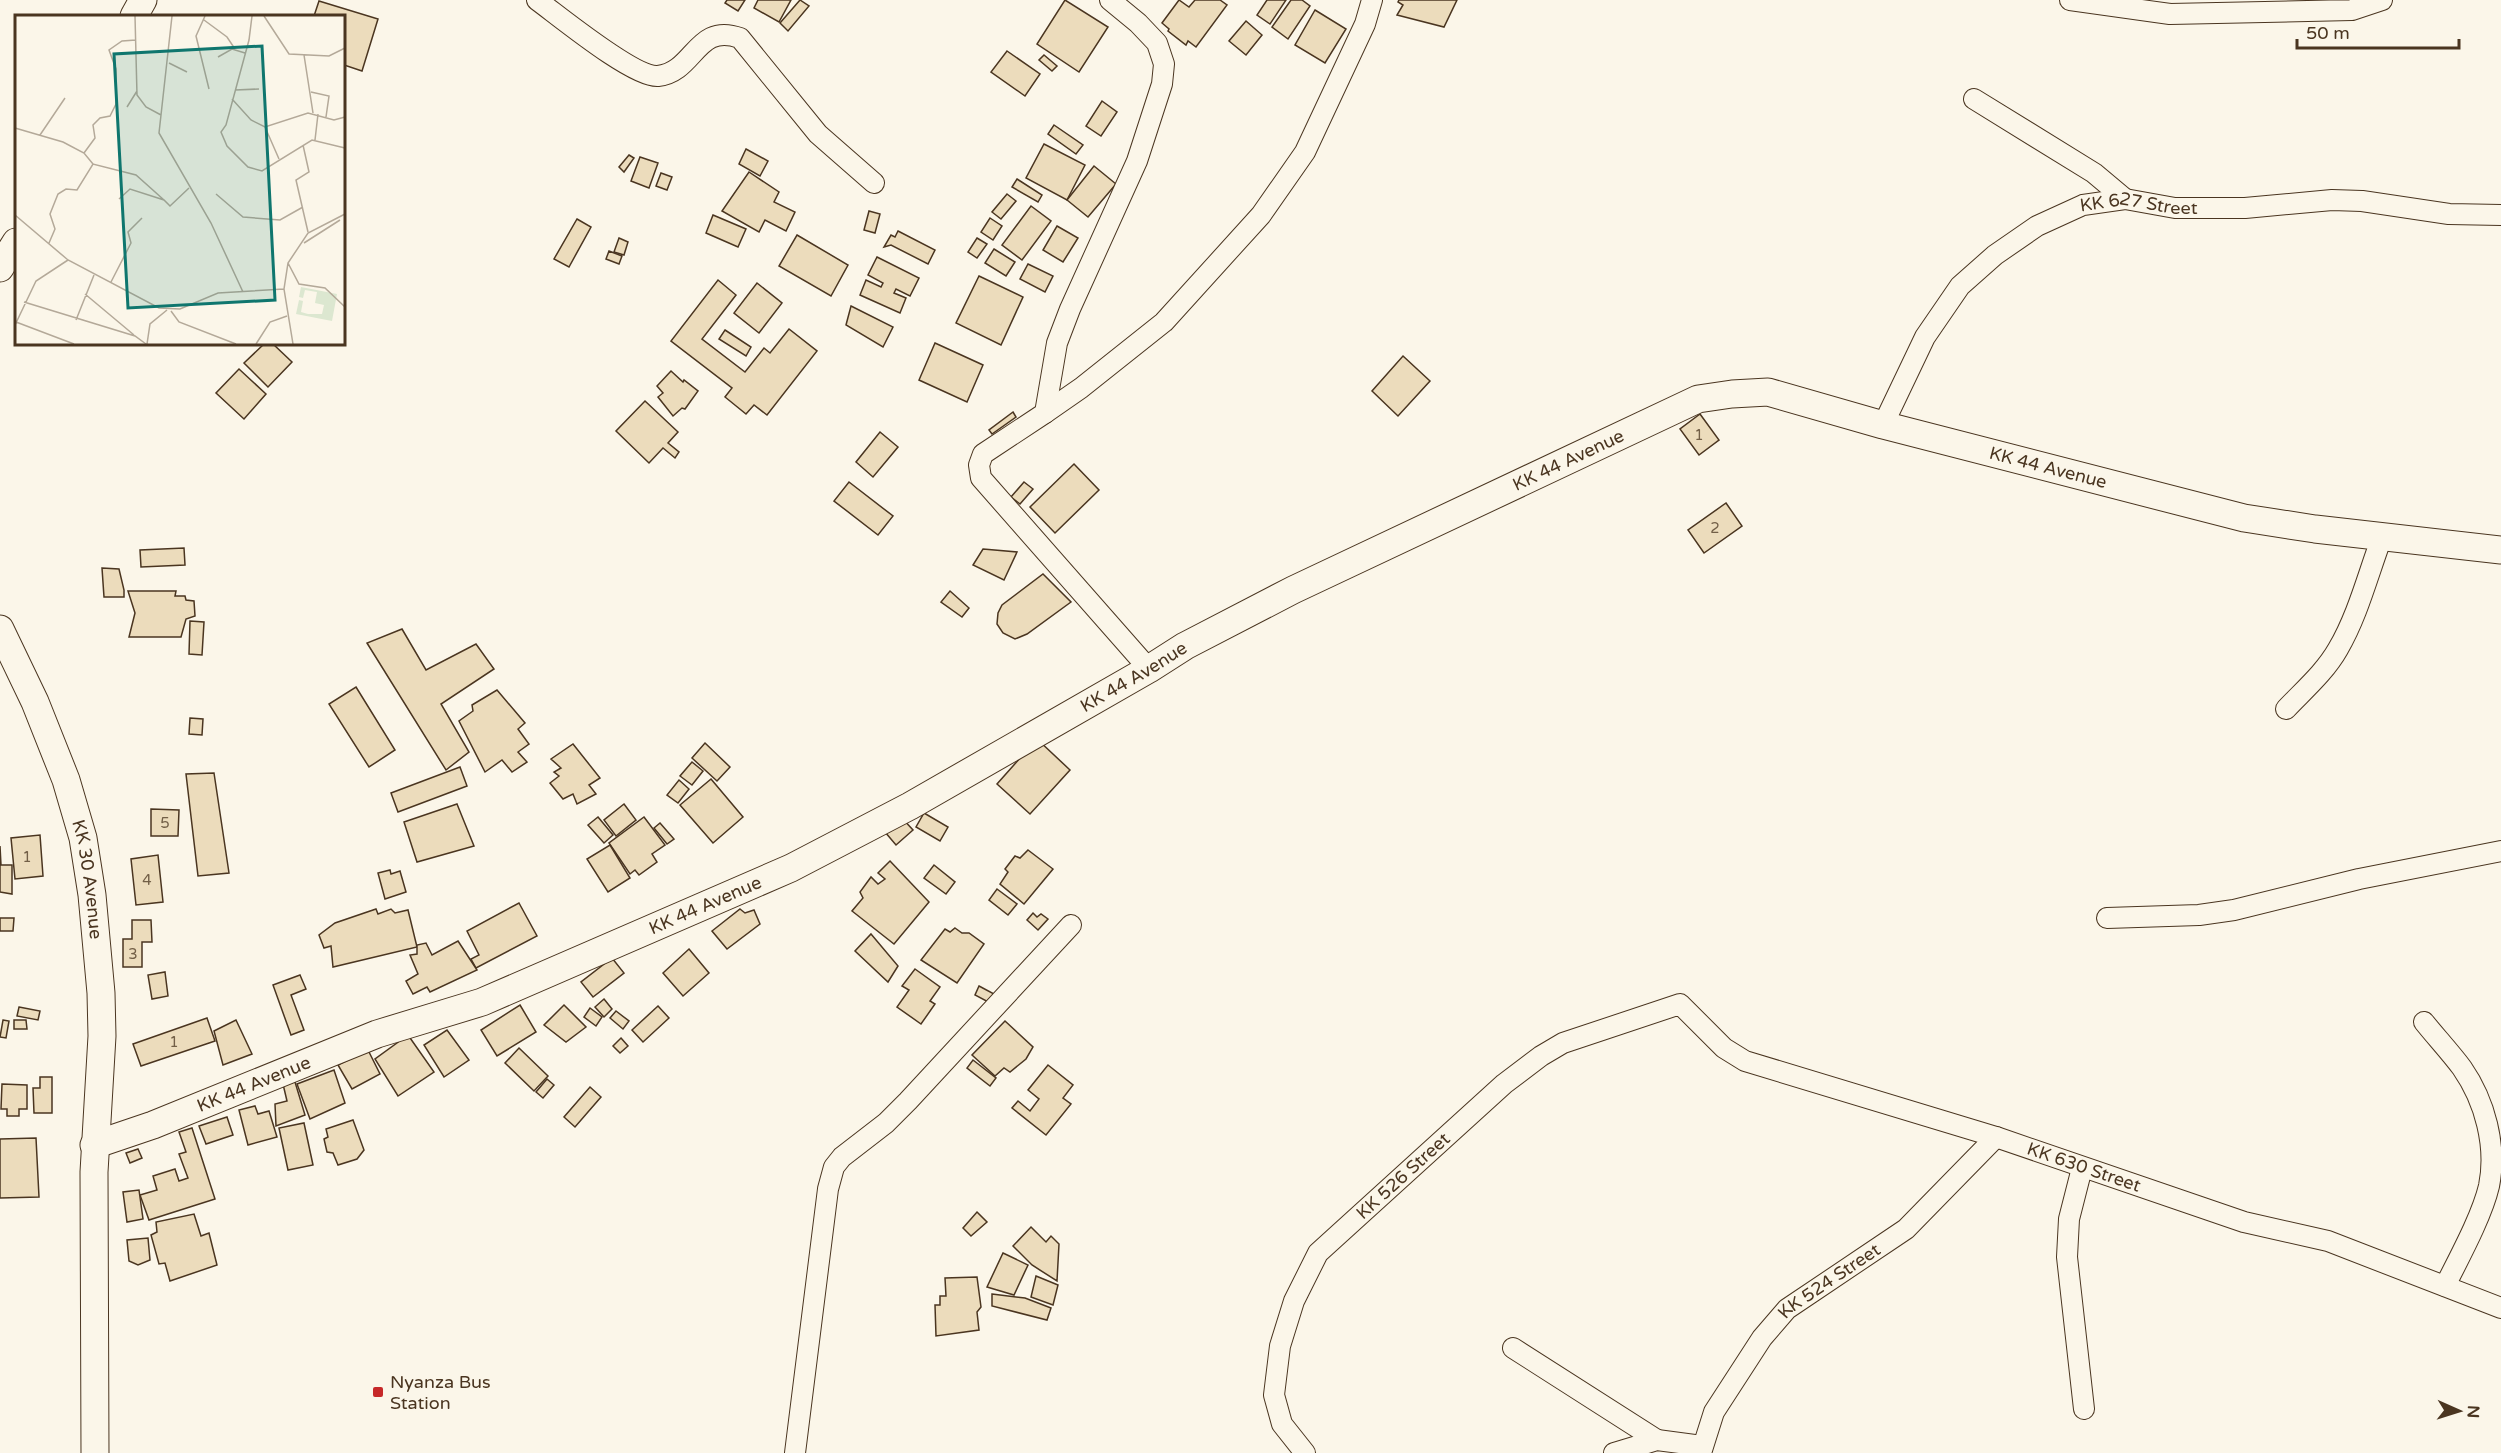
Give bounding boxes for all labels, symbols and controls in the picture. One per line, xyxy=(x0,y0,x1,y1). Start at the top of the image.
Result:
scale bar xyxy=(2297,12,2459,50)
inset map xyxy=(15,15,345,345)
text: 50 m xyxy=(2306,22,2350,44)
street label: KK 627 Street xyxy=(2078,187,2198,219)
street label: KK 44 Avenue xyxy=(1509,425,1627,496)
house number: 1 xyxy=(1694,426,1704,444)
street label: KK 44 Avenue xyxy=(1987,442,2109,493)
house number: 2 xyxy=(1710,519,1720,537)
street label: KK 44 Avenue xyxy=(1076,637,1191,717)
house number: 5 xyxy=(160,814,170,832)
street label: KK 30 Avenue xyxy=(67,817,107,940)
house number: 1 xyxy=(22,848,32,866)
house number: 4 xyxy=(142,871,152,889)
street label: KK 44 Avenue xyxy=(645,871,765,939)
house number: 3 xyxy=(128,945,138,963)
house number: 1 xyxy=(169,1033,179,1051)
street label: KK 44 Avenue xyxy=(194,1051,314,1117)
street label: KK 526 Street xyxy=(1352,1128,1454,1224)
street label: KK 630 Street xyxy=(2024,1137,2144,1197)
street label: KK 524 Street xyxy=(1773,1238,1884,1323)
place label: Nyanza Bus Station xyxy=(390,1371,491,1414)
north arrow xyxy=(2429,1381,2489,1441)
marker: Nyanza Bus Station xyxy=(371,1385,385,1399)
text: N xyxy=(2463,1405,2483,1419)

